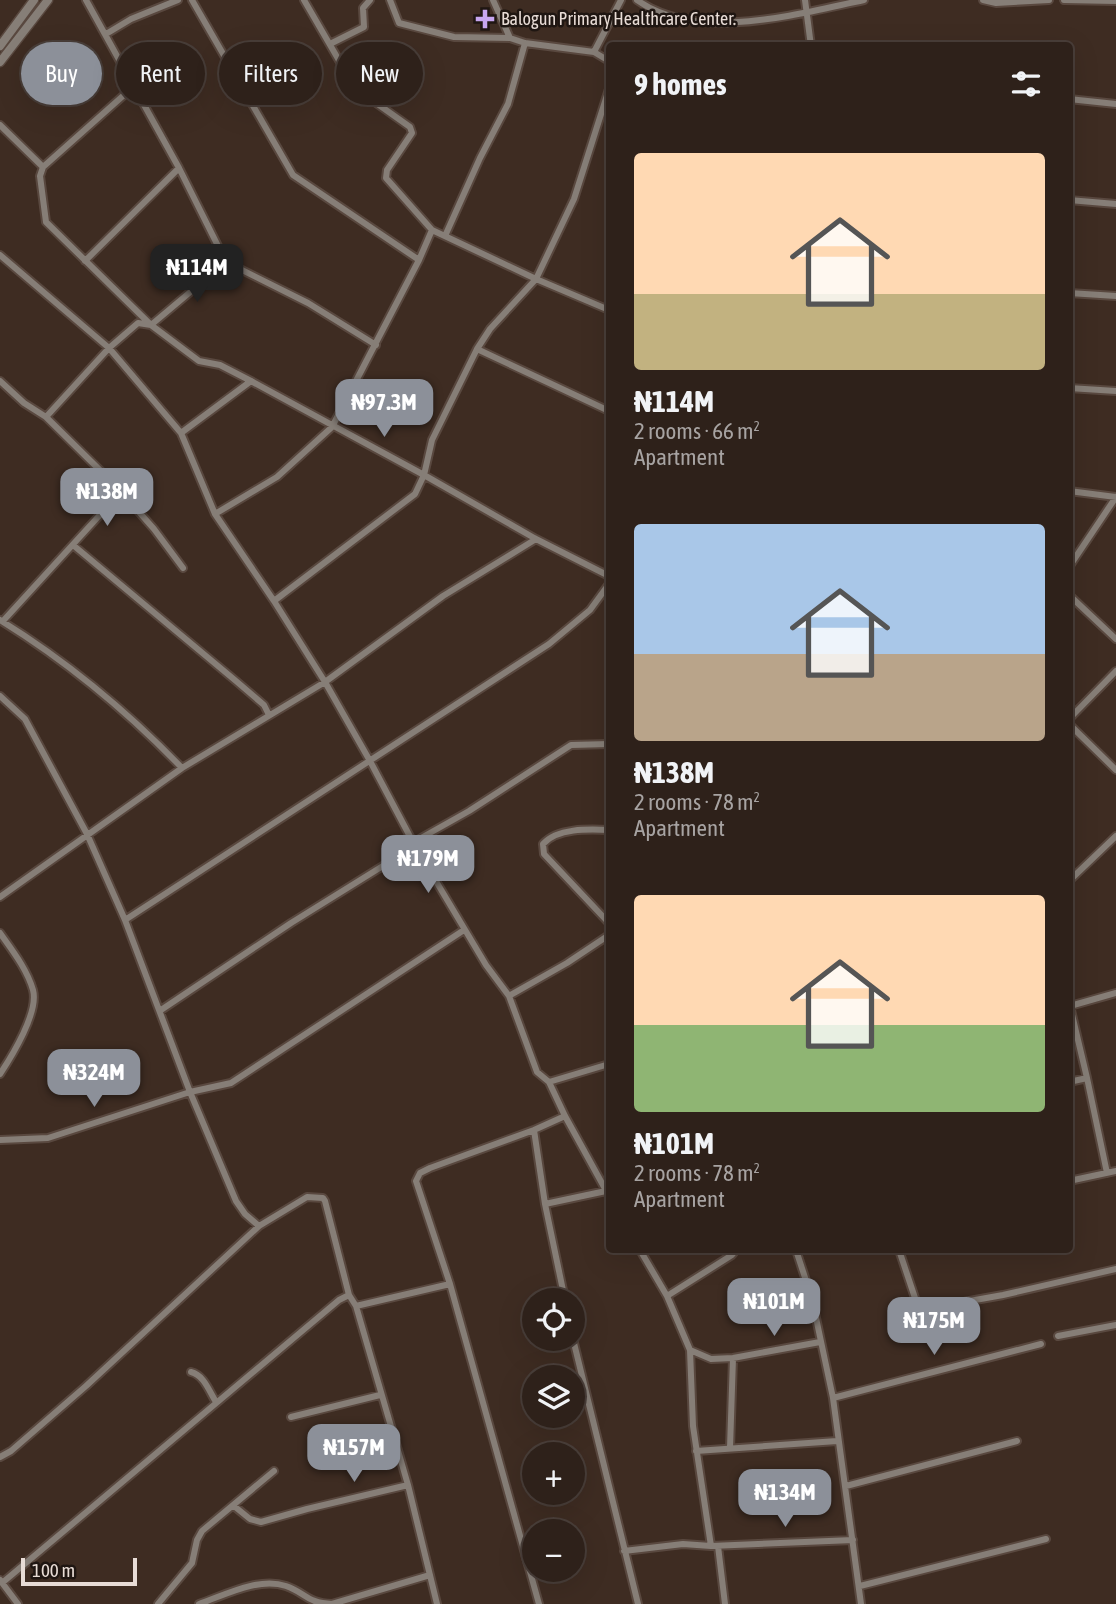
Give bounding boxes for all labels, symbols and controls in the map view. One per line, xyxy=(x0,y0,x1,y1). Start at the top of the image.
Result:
place label: Balogun Primary Healthcare Center. xyxy=(501,8,736,29)
marker: Balogun Primary Healthcare Center. xyxy=(475,9,495,29)
chip: Buy xyxy=(21,42,102,105)
chip: Rent xyxy=(116,42,205,105)
chip: Filters xyxy=(219,42,322,105)
chip: New xyxy=(336,42,423,105)
icon: filters xyxy=(1007,65,1045,103)
text: 9 homes xyxy=(634,67,727,101)
icon: home xyxy=(777,199,903,325)
pin: ₦114M xyxy=(148,244,246,304)
text: ₦114M xyxy=(166,254,228,280)
pin: ₦97.3M xyxy=(327,380,441,439)
text: ₦114M xyxy=(634,384,714,418)
text: ₦97.3M xyxy=(351,389,417,415)
text: 2 rooms · 66 m² xyxy=(634,418,760,444)
text: Apartment xyxy=(634,444,725,470)
pin: ₦138M xyxy=(58,468,156,528)
text: ₦138M xyxy=(76,478,138,504)
icon: home xyxy=(777,570,903,696)
text: ₦138M xyxy=(634,755,714,789)
text: 2 rooms · 78 m² xyxy=(634,789,760,815)
text: Apartment xyxy=(634,815,725,841)
pin: ₦179M xyxy=(379,836,477,895)
text: ₦179M xyxy=(397,845,459,871)
icon: home xyxy=(777,941,903,1067)
pin: ₦324M xyxy=(45,1050,143,1109)
text: ₦324M xyxy=(63,1059,125,1085)
text: ₦101M xyxy=(634,1126,714,1160)
text: 2 rooms · 78 m² xyxy=(634,1160,760,1186)
text: Apartment xyxy=(634,1186,725,1212)
pin: ₦101M xyxy=(725,1278,823,1338)
map controls xyxy=(522,1288,585,1582)
button: locate xyxy=(522,1288,585,1351)
text: ₦101M xyxy=(743,1288,805,1314)
pin: ₦175M xyxy=(885,1298,983,1357)
text: ₦175M xyxy=(903,1307,965,1333)
button: layers xyxy=(522,1365,585,1428)
pin: ₦157M xyxy=(305,1424,403,1484)
text: ₦157M xyxy=(323,1434,385,1460)
button: + xyxy=(522,1442,585,1505)
pin: ₦134M xyxy=(736,1470,834,1529)
text: ₦134M xyxy=(754,1479,816,1505)
button: − xyxy=(522,1519,585,1582)
scale bar xyxy=(21,1555,136,1587)
text: 100 m xyxy=(32,1559,75,1581)

